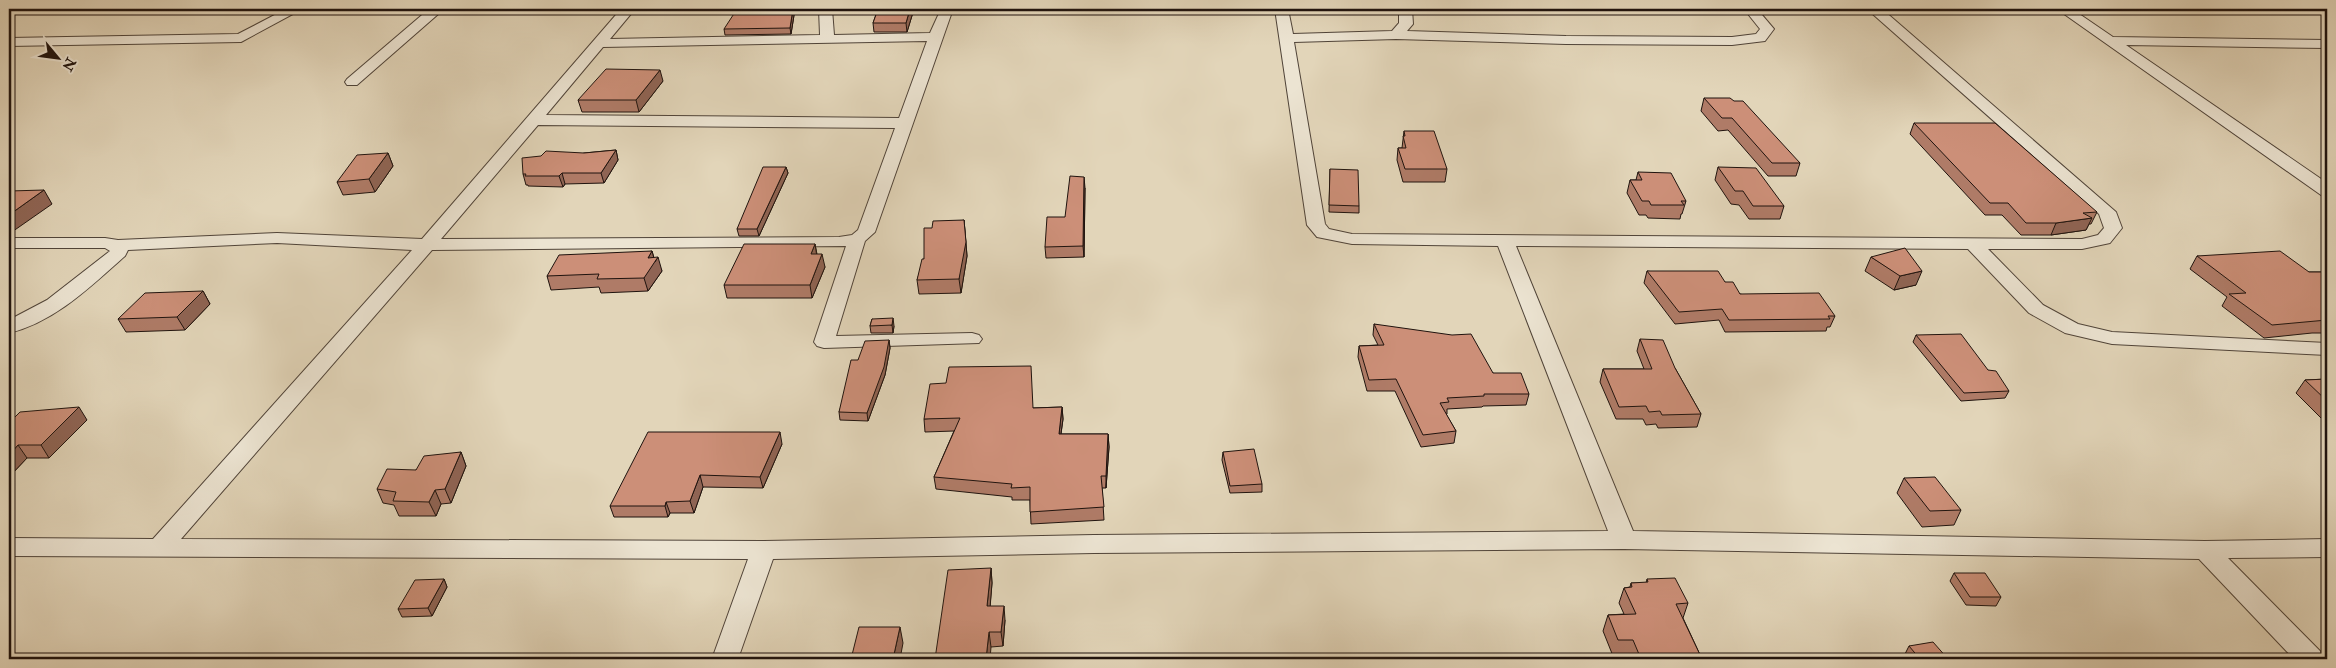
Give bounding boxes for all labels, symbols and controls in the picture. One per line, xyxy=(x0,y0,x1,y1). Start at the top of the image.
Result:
north arrow xyxy=(32,32,82,82)
text: N xyxy=(58,54,80,74)

